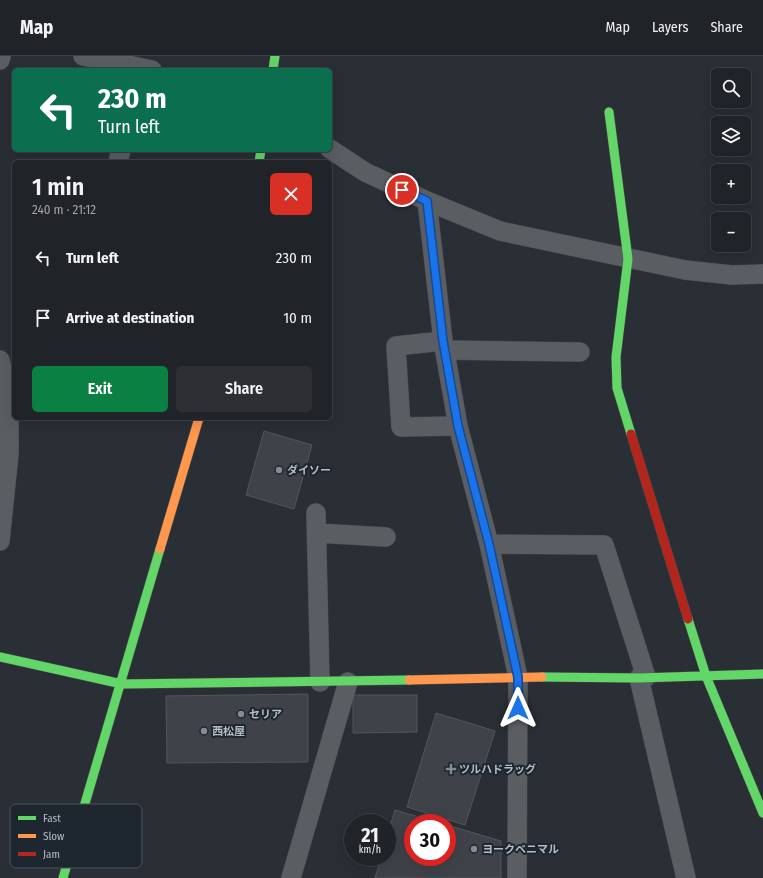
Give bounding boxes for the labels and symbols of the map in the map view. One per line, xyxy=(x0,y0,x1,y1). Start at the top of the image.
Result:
pin xyxy=(385,173,419,207)
place label: ダイソー xyxy=(287,464,331,477)
marker: ダイソー xyxy=(274,465,284,475)
position arrow xyxy=(497,687,539,729)
place label: セリア xyxy=(249,708,282,721)
marker: セリア xyxy=(236,709,246,719)
place label: 西松屋 xyxy=(212,725,245,738)
marker: 西松屋 xyxy=(199,726,209,736)
place label: ツルハドラッグ xyxy=(459,763,536,776)
marker: ツルハドラッグ xyxy=(446,764,456,774)
legend xyxy=(10,804,142,868)
text: Fast xyxy=(43,812,61,825)
speed limit sign: 30 xyxy=(404,814,456,866)
text: Slow xyxy=(43,830,64,843)
place label: ヨークベニマル xyxy=(482,843,559,856)
marker: ヨークベニマル xyxy=(469,844,479,854)
text: Jam xyxy=(43,848,60,861)

